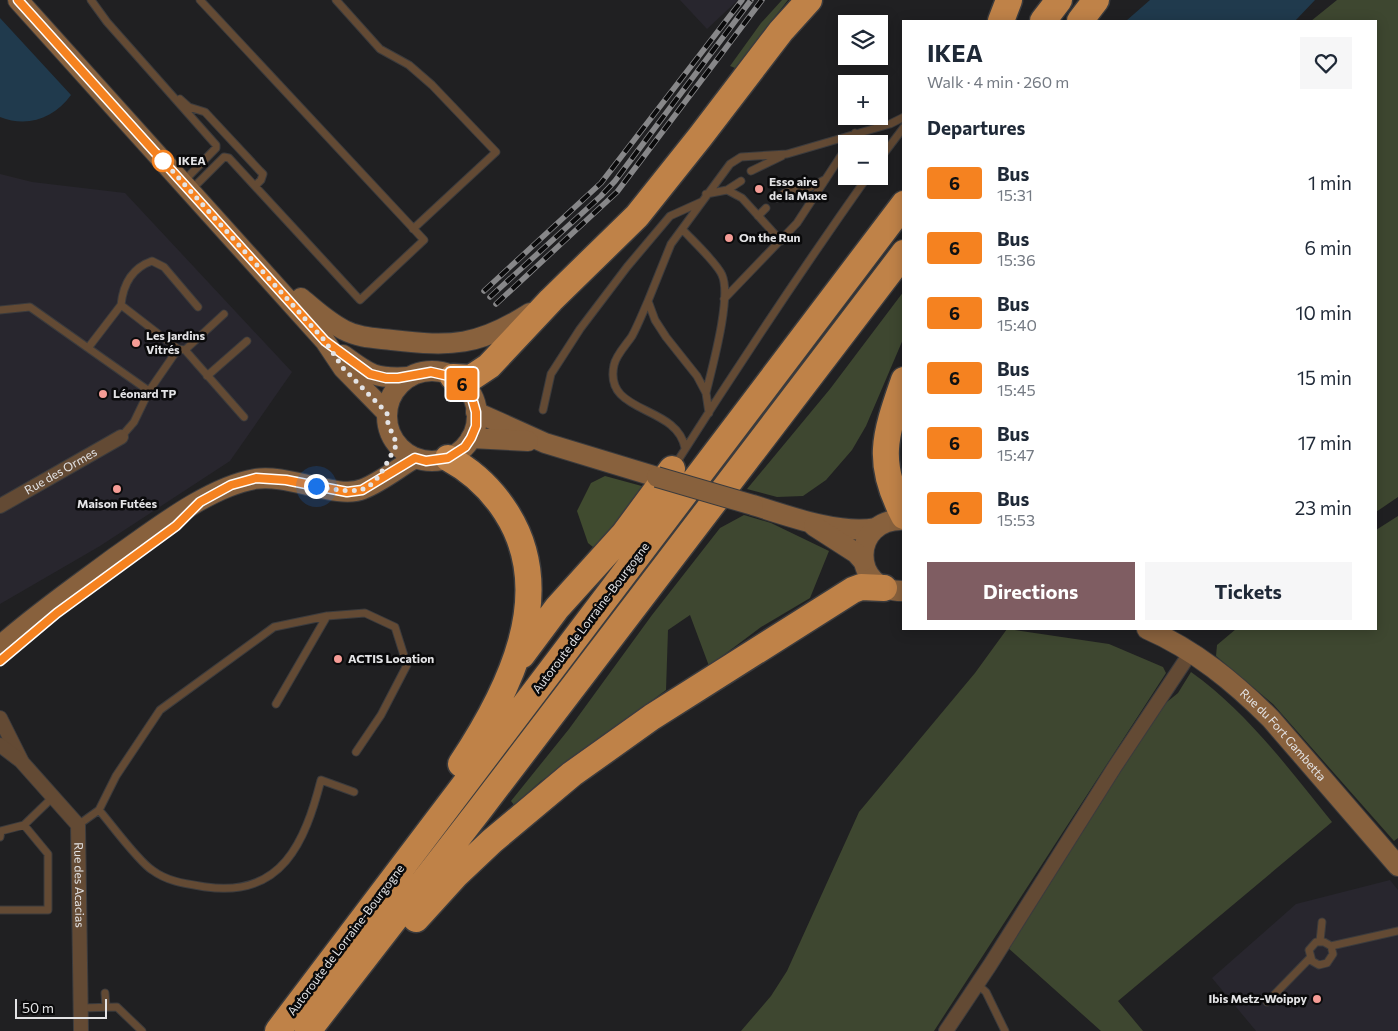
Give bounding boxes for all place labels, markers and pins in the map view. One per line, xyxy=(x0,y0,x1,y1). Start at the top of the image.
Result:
marker: IKEA xyxy=(152,150,174,172)
place label: IKEA xyxy=(178,153,206,167)
place label: Esso aire de la Maxe xyxy=(769,174,827,202)
marker: Esso aire de la Maxe xyxy=(753,183,765,195)
place label: On the Run xyxy=(739,230,801,244)
marker: On the Run xyxy=(723,232,735,244)
place label: Les Jardins Vitrés xyxy=(146,328,205,356)
marker: Les Jardins Vitrés xyxy=(130,337,142,349)
place label: Léonard TP xyxy=(113,386,177,400)
marker: Léonard TP xyxy=(97,388,109,400)
marker: Maison Futées xyxy=(111,483,123,495)
place label: Maison Futées xyxy=(77,496,157,510)
place label: ACTIS Location xyxy=(348,651,434,665)
marker: ACTIS Location xyxy=(332,653,344,665)
place label: Ibis Metz-Woippy xyxy=(1208,991,1307,1005)
marker: Ibis Metz-Woippy xyxy=(1311,993,1323,1005)

